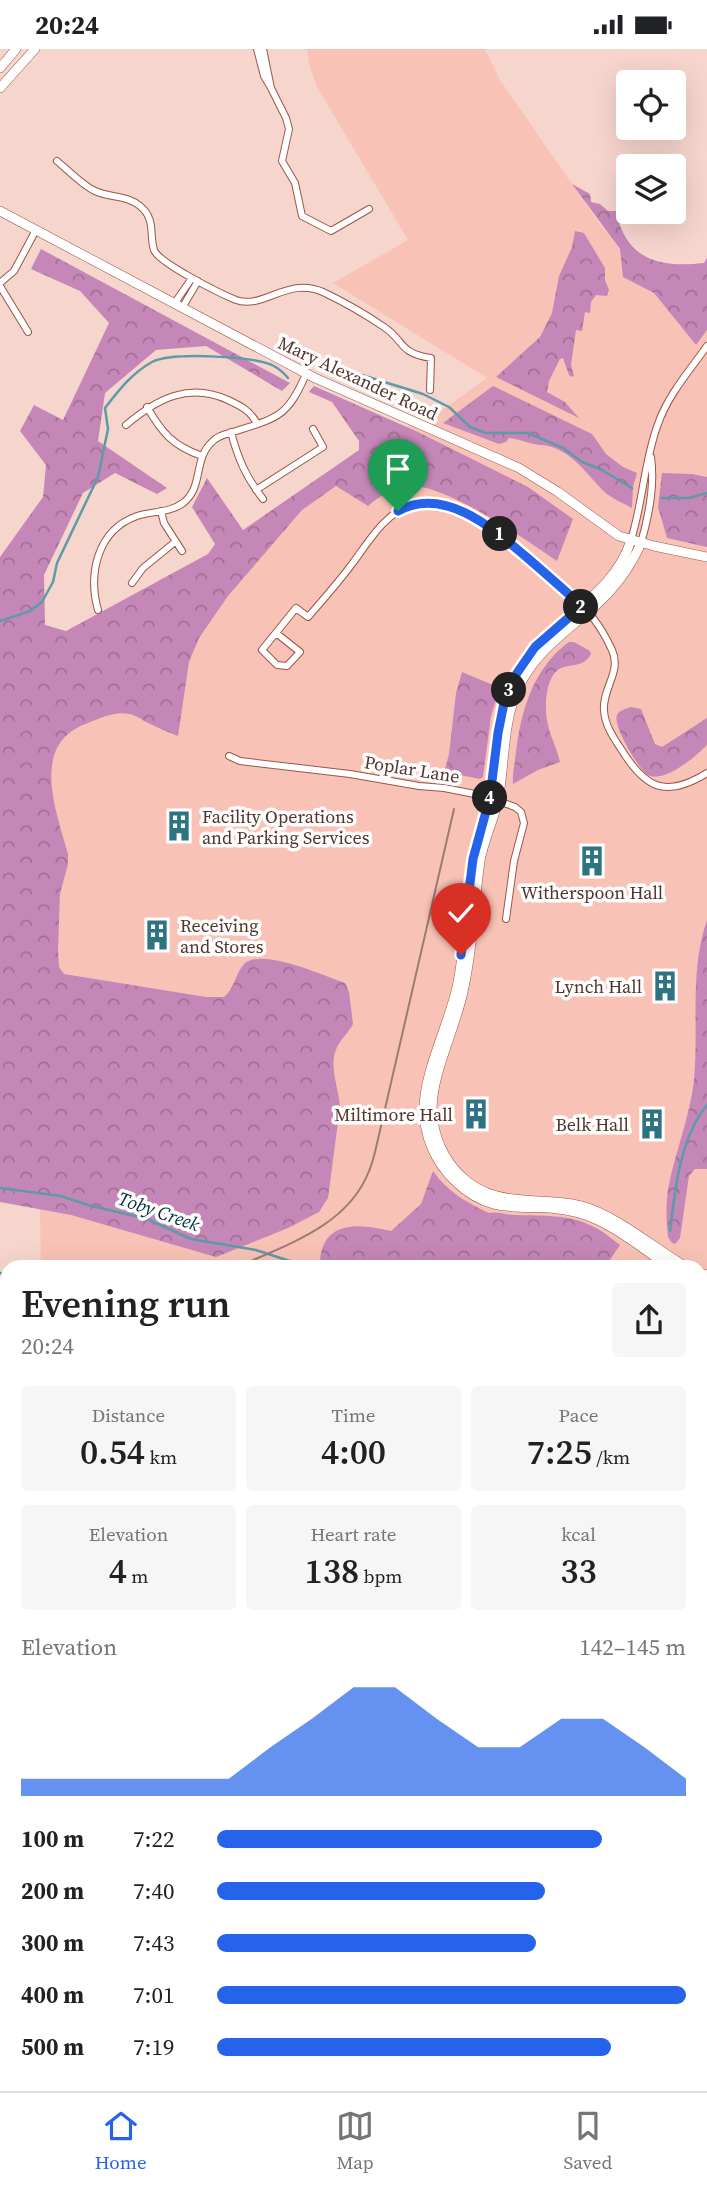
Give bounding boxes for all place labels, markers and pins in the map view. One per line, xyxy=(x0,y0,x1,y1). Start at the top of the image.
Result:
pin xyxy=(368,439,428,511)
pin: 1 xyxy=(482,517,518,552)
pin: 2 xyxy=(564,589,598,625)
pin: 3 xyxy=(491,673,526,707)
pin: 4 xyxy=(472,781,508,815)
place label: Facility Operations and Parking Services xyxy=(202,804,370,850)
building icon: Facility Operations and Parking Services xyxy=(162,809,196,843)
building icon: Witherspoon Hall xyxy=(575,844,609,878)
place label: Witherspoon Hall xyxy=(521,880,663,905)
pin xyxy=(431,883,491,955)
place label: Receiving and Stores xyxy=(180,913,264,959)
building icon: Receiving and Stores xyxy=(140,918,174,952)
building icon: Lynch Hall xyxy=(648,969,682,1003)
place label: Lynch Hall xyxy=(554,974,642,999)
building icon: Miltimore Hall xyxy=(459,1097,493,1131)
place label: Miltimore Hall xyxy=(334,1102,453,1127)
building icon: Belk Hall xyxy=(635,1107,669,1141)
place label: Belk Hall xyxy=(556,1112,629,1137)

